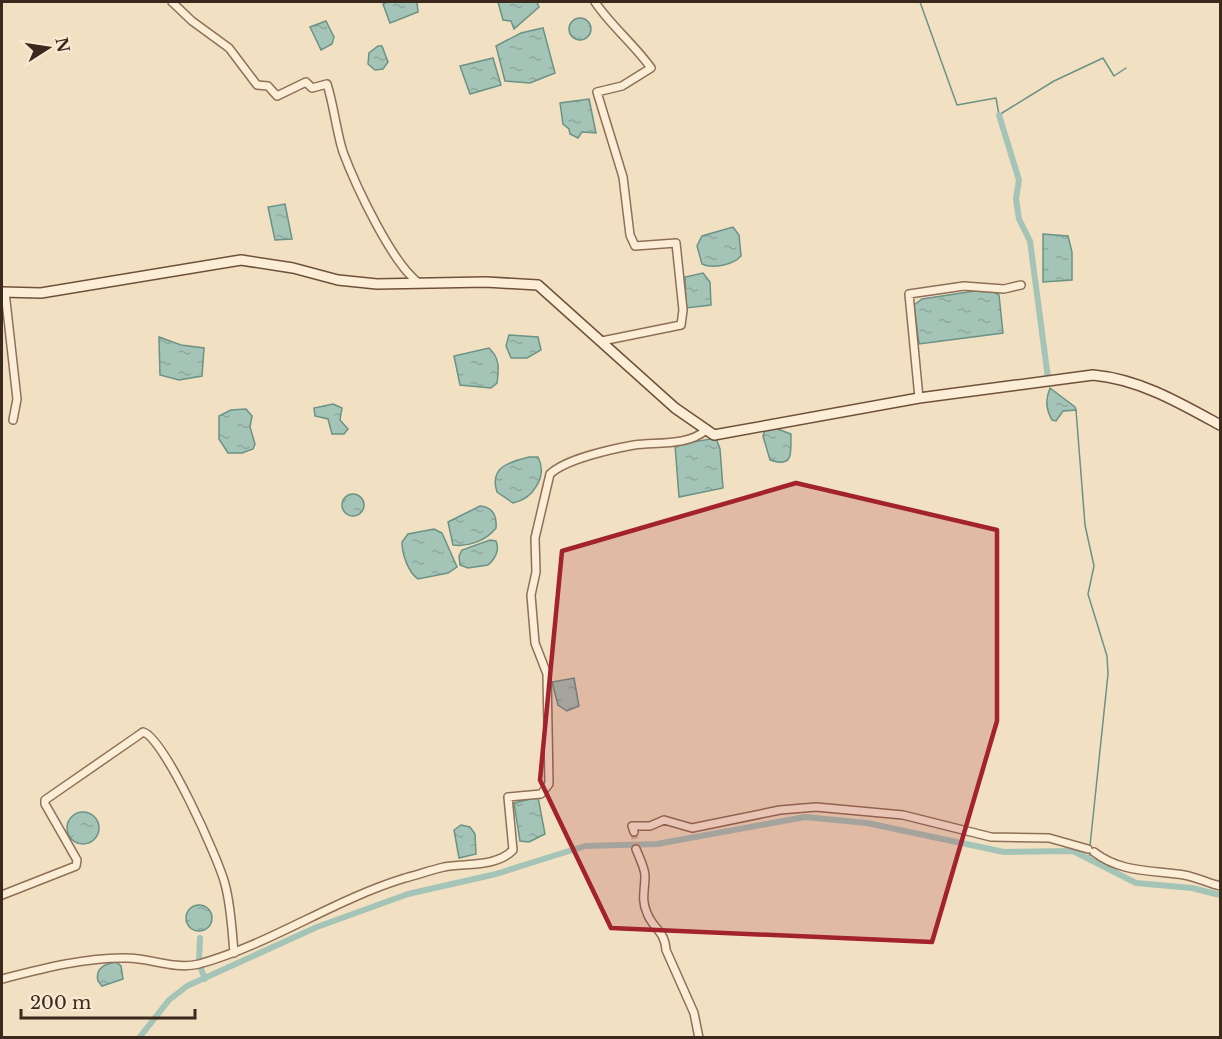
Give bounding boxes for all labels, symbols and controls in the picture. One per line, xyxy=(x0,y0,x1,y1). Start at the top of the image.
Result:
north arrow xyxy=(18,18,78,78)
text: N xyxy=(51,35,74,54)
scale bar xyxy=(21,982,195,1020)
text: 200 m xyxy=(30,992,91,1014)

